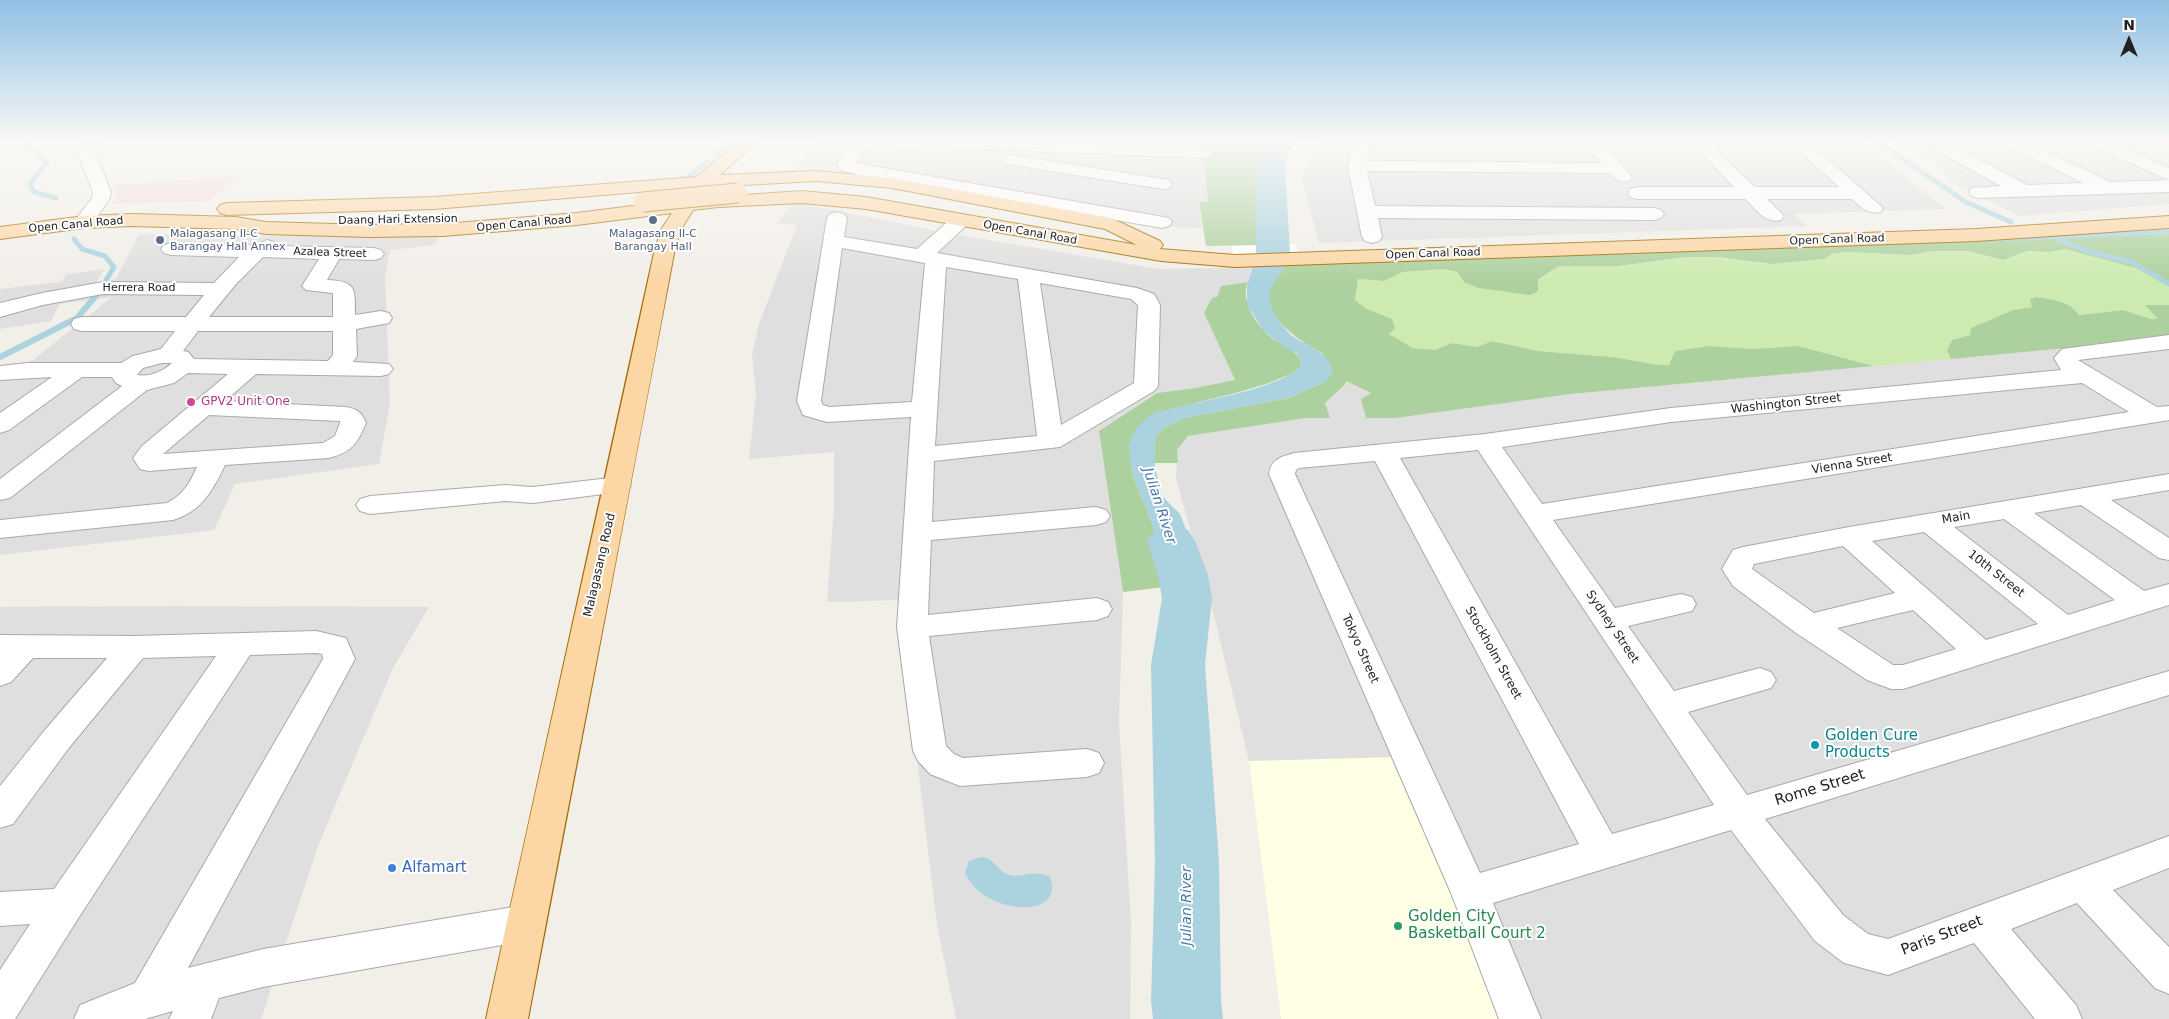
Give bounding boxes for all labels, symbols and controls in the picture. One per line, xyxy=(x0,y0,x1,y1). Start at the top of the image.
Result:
north arrow xyxy=(2104,15,2154,65)
text: N xyxy=(2123,17,2135,33)
street label: Daang Hari Extension xyxy=(338,212,458,228)
street label: Open Canal Road xyxy=(476,213,572,235)
street label: Open Canal Road xyxy=(28,214,124,236)
marker: Malagasang II-C Barangay Hall xyxy=(647,214,659,226)
street label: Open Canal Road xyxy=(982,218,1078,248)
place label: Malagasang II-C Barangay Hall Annex xyxy=(170,227,285,253)
place label: Malagasang II-C Barangay Hall xyxy=(609,227,697,253)
street label: Open Canal Road xyxy=(1789,232,1885,248)
marker: Malagasang II-C Barangay Hall Annex xyxy=(154,234,166,246)
street label: Azalea Street xyxy=(293,245,367,261)
street label: Open Canal Road xyxy=(1385,246,1481,262)
street label: Herrera Road xyxy=(103,281,175,295)
street label: Washington Street xyxy=(1730,391,1842,417)
place label: GPV2 Unit One xyxy=(201,395,290,409)
marker: GPV2 Unit One xyxy=(185,396,197,408)
street label: Vienna Street xyxy=(1811,451,1893,477)
water label: Julian River xyxy=(1139,466,1179,546)
street label: Main xyxy=(1941,508,1971,528)
street label: Malagasang Road xyxy=(581,512,619,618)
street label: 10th Street xyxy=(1965,547,2027,601)
street label: Sydney Street xyxy=(1582,588,1642,666)
street label: Stockholm Street xyxy=(1462,604,1524,702)
street label: Tokyo Street xyxy=(1338,612,1382,686)
place label: Golden Cure Products xyxy=(1825,727,1918,762)
marker: Golden Cure Products xyxy=(1809,739,1821,751)
street label: Rome Street xyxy=(1773,766,1867,810)
place label: Alfamart xyxy=(402,859,467,877)
marker: Alfamart xyxy=(386,862,398,874)
water label: Julian River xyxy=(1179,867,1195,945)
place label: Golden City Basketball Court 2 xyxy=(1408,908,1546,943)
street label: Paris Street xyxy=(1899,912,1985,960)
marker: Golden City Basketball Court 2 xyxy=(1392,920,1404,932)

